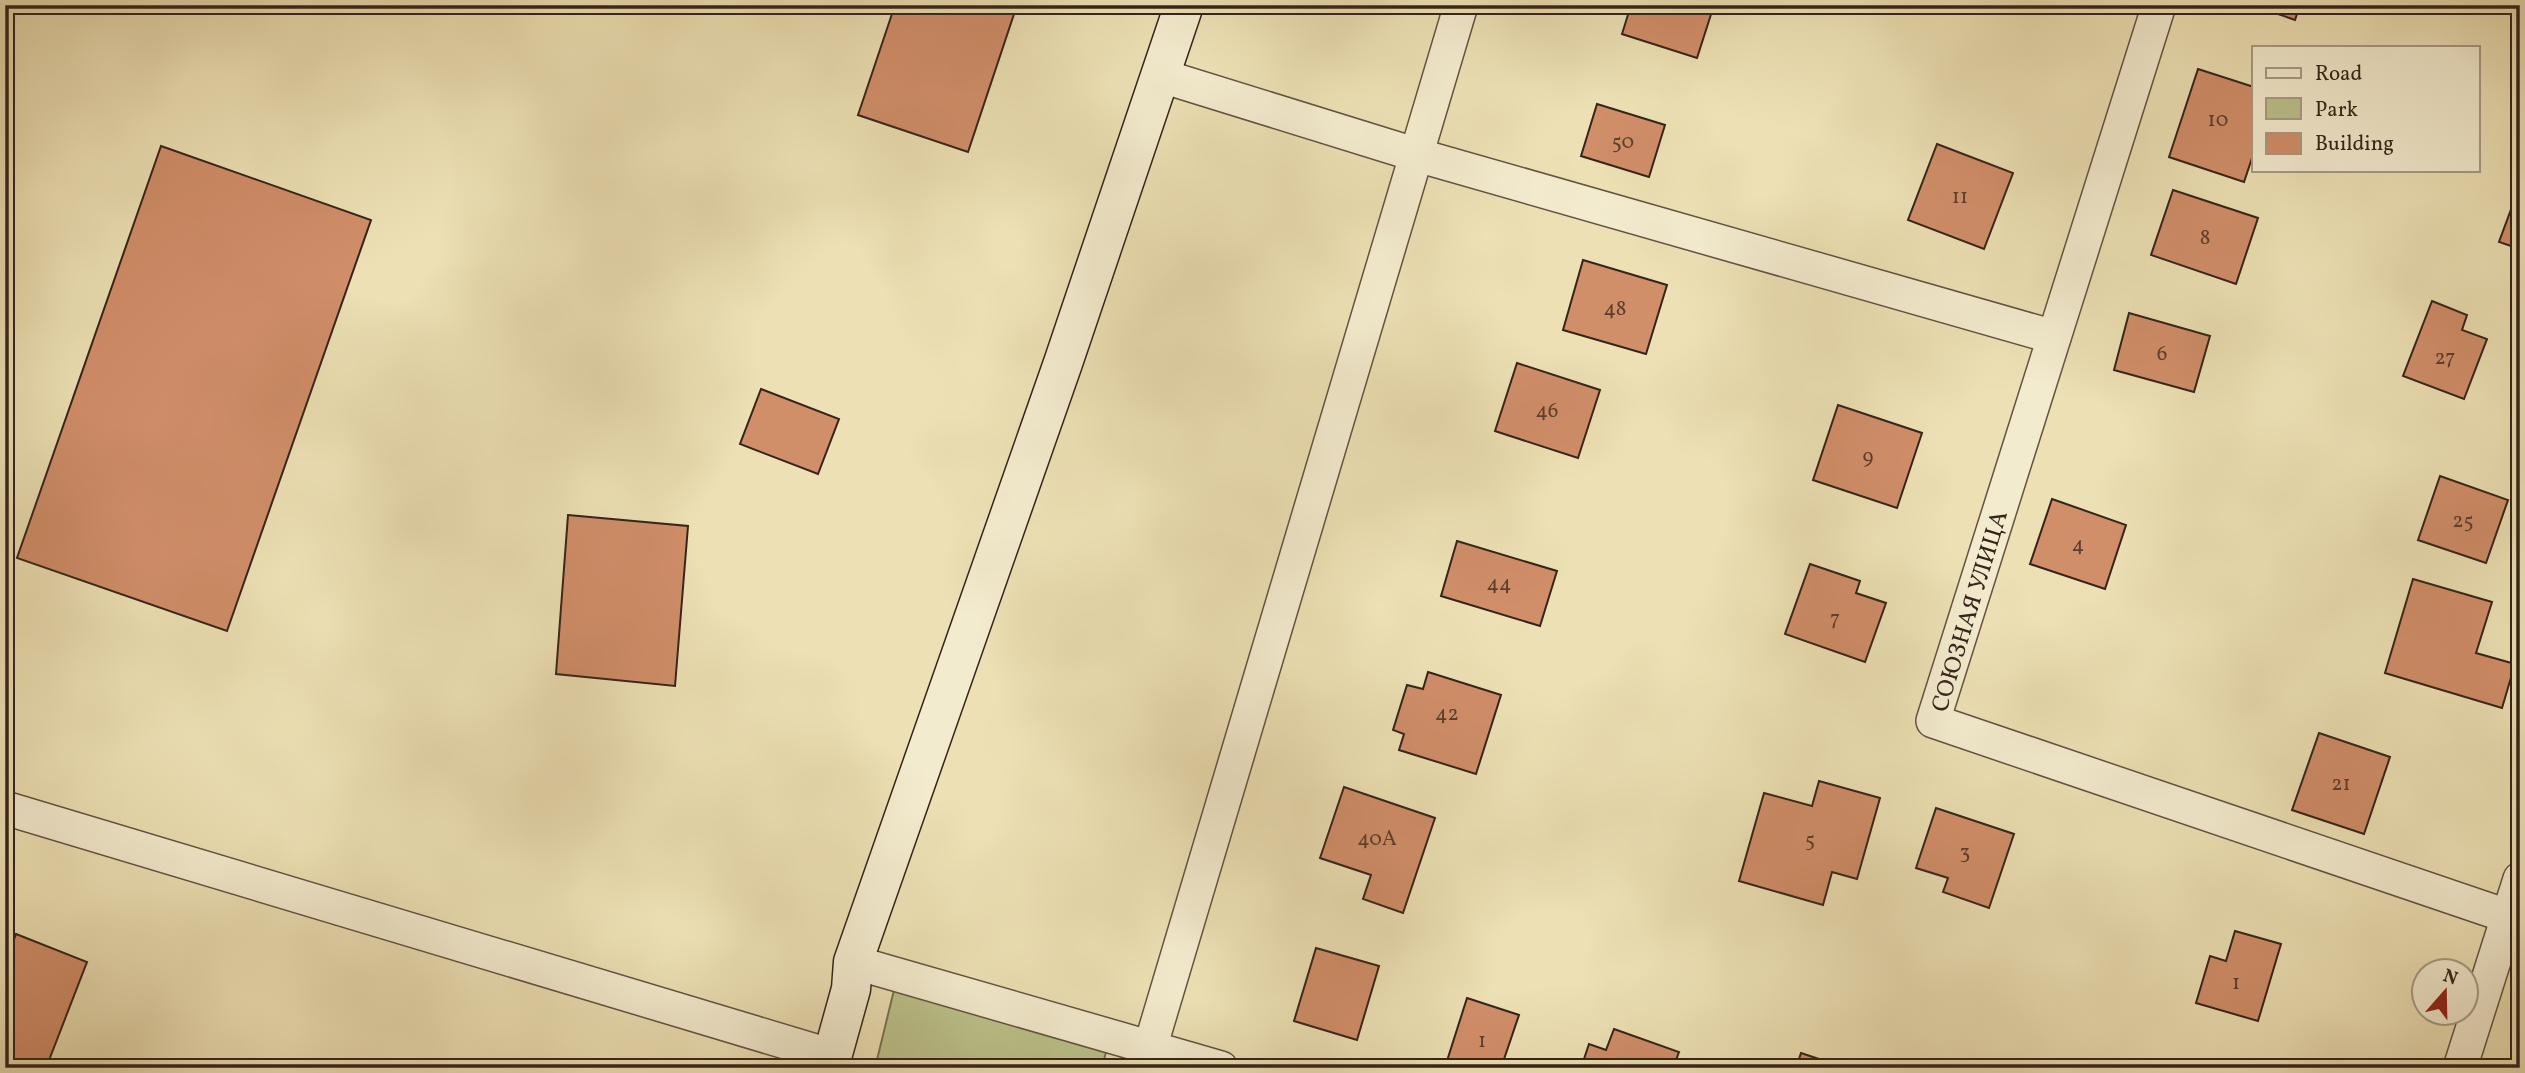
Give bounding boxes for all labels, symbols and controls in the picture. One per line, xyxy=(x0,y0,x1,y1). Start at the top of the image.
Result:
legend xyxy=(2252,46,2480,172)
text: Road xyxy=(2315,60,2362,89)
text: Park xyxy=(2315,96,2358,125)
house number: 10 xyxy=(2208,106,2228,135)
house number: 50 xyxy=(1612,128,1634,157)
text: Building xyxy=(2315,130,2394,159)
house number: 11 xyxy=(1952,183,1968,212)
house number: 8 xyxy=(2200,224,2210,253)
house number: 48 xyxy=(1604,295,1626,324)
house number: 6 xyxy=(2157,340,2167,369)
house number: 27 xyxy=(2435,344,2455,373)
house number: 46 xyxy=(1536,397,1558,426)
house number: 9 xyxy=(1863,443,1874,472)
street label: СОЮЗНАЯ УЛИЦА xyxy=(1924,507,2018,716)
house number: 25 xyxy=(2452,507,2474,536)
house number: 4 xyxy=(2072,531,2084,560)
house number: 44 xyxy=(1486,570,1512,599)
house number: 7 xyxy=(1830,605,1840,634)
house number: 42 xyxy=(1435,700,1459,729)
house number: 21 xyxy=(2331,770,2351,799)
house number: 40А xyxy=(1357,825,1397,854)
house number: 5 xyxy=(1805,826,1815,855)
house number: 3 xyxy=(1960,838,1970,867)
north arrow xyxy=(2410,958,2480,1028)
text: N xyxy=(2439,963,2461,993)
house number: 1 xyxy=(2232,969,2240,998)
house number: 1 xyxy=(1478,1027,1486,1056)

